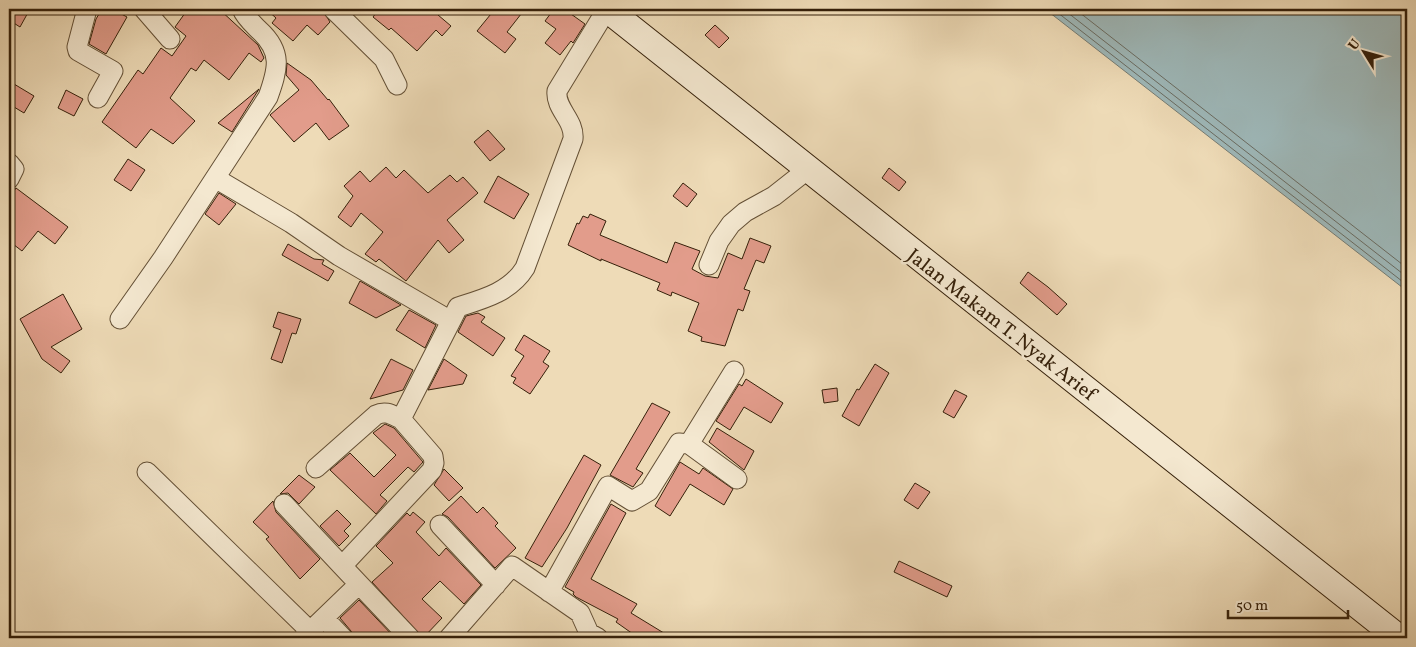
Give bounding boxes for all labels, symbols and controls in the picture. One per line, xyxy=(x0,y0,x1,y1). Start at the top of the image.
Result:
north arrow xyxy=(1338,28,1388,78)
text: U xyxy=(1344,35,1366,55)
street label: Jalan Makam T. Nyak Arief xyxy=(900,243,1103,410)
scale bar xyxy=(1228,587,1348,619)
text: 50 m xyxy=(1236,596,1268,617)

